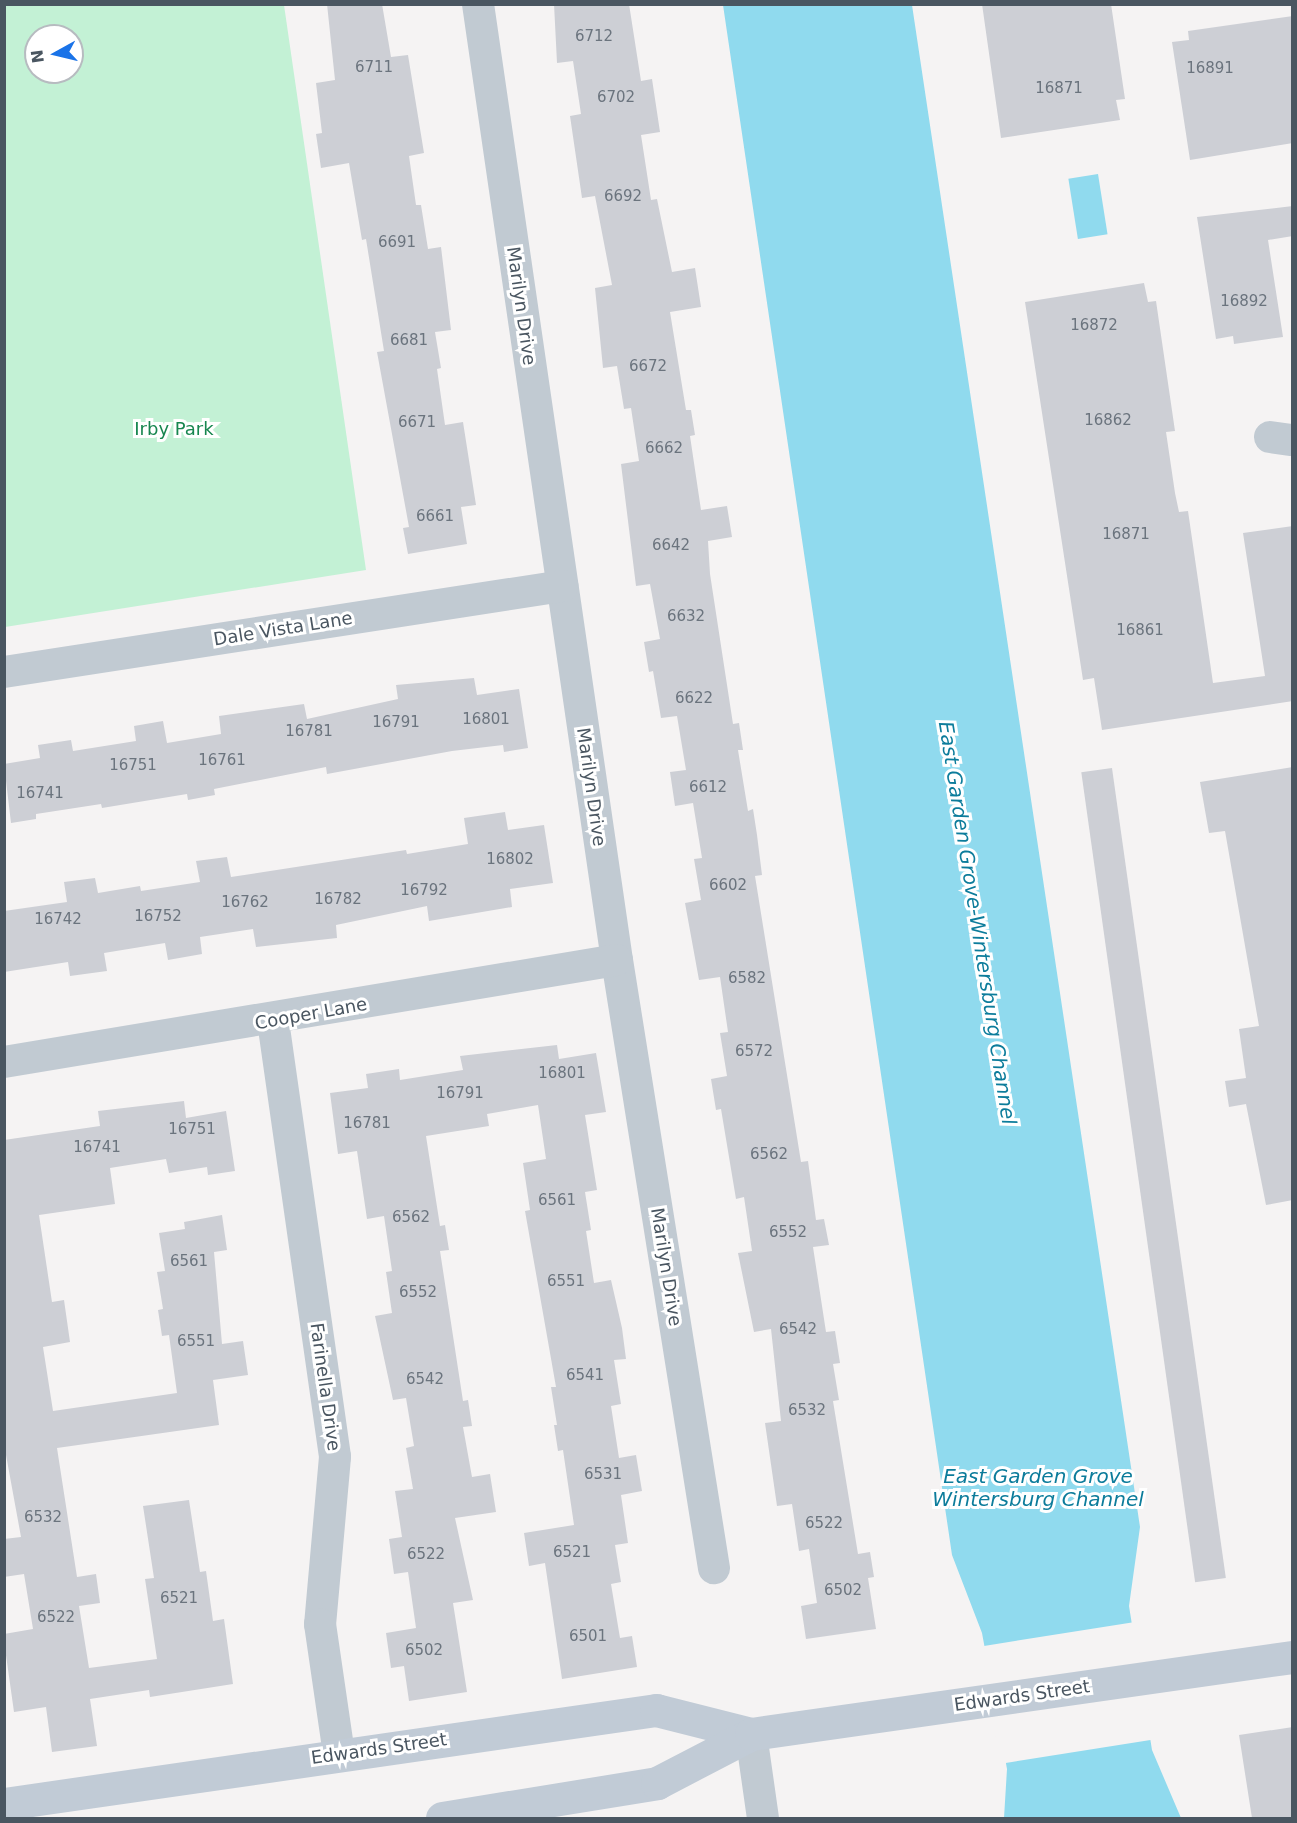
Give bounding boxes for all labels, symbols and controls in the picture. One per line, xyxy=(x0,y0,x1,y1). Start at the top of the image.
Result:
north arrow xyxy=(24,24,84,84)
house number: 6712 xyxy=(575,28,613,46)
text: N xyxy=(27,48,48,64)
house number: 6711 xyxy=(355,59,393,77)
house number: 16891 xyxy=(1186,60,1234,78)
house number: 16871 xyxy=(1035,80,1083,98)
house number: 6702 xyxy=(597,89,635,107)
house number: 6692 xyxy=(604,188,642,206)
house number: 6691 xyxy=(378,234,416,252)
street label: Marilyn Drive xyxy=(502,245,540,367)
house number: 16892 xyxy=(1220,293,1268,311)
house number: 16872 xyxy=(1070,317,1118,335)
house number: 6681 xyxy=(390,332,428,350)
house number: 6672 xyxy=(629,358,667,376)
house number: 16862 xyxy=(1084,412,1132,430)
house number: 6671 xyxy=(398,414,436,432)
park label: Irby Park xyxy=(134,418,214,440)
house number: 6662 xyxy=(645,440,683,458)
house number: 6661 xyxy=(416,508,454,526)
house number: 16871 xyxy=(1102,526,1150,544)
house number: 6642 xyxy=(652,537,690,555)
street label: Dale Vista Lane xyxy=(212,607,354,651)
house number: 6632 xyxy=(667,608,705,626)
house number: 16861 xyxy=(1116,622,1164,640)
house number: 6622 xyxy=(675,690,713,708)
house number: 16801 xyxy=(462,711,510,729)
house number: 16791 xyxy=(372,714,420,732)
water label: East Garden Grove-Wintersburg Channel xyxy=(933,720,1021,1126)
house number: 16781 xyxy=(285,723,333,741)
street label: Marilyn Drive xyxy=(572,726,610,848)
house number: 16761 xyxy=(198,752,246,770)
house number: 16751 xyxy=(109,757,157,775)
house number: 6612 xyxy=(689,779,727,797)
house number: 16741 xyxy=(16,785,64,803)
house number: 16802 xyxy=(486,851,534,869)
house number: 6602 xyxy=(709,877,747,895)
house number: 16792 xyxy=(400,882,448,900)
house number: 16782 xyxy=(314,891,362,909)
house number: 16762 xyxy=(221,894,269,912)
house number: 16752 xyxy=(134,908,182,926)
house number: 16742 xyxy=(34,911,82,929)
house number: 6582 xyxy=(728,970,766,988)
street label: Cooper Lane xyxy=(253,993,369,1035)
house number: 6572 xyxy=(735,1043,773,1061)
house number: 16801 xyxy=(538,1065,586,1083)
house number: 16791 xyxy=(436,1085,484,1103)
house number: 16781 xyxy=(343,1115,391,1133)
house number: 16751 xyxy=(168,1121,216,1139)
house number: 16741 xyxy=(73,1139,121,1157)
house number: 6562 xyxy=(750,1146,788,1164)
house number: 6561 xyxy=(538,1192,576,1210)
street label: Marilyn Drive xyxy=(646,1206,686,1328)
house number: 6562 xyxy=(392,1209,430,1227)
house number: 6552 xyxy=(769,1224,807,1242)
house number: 6561 xyxy=(170,1253,208,1271)
house number: 6551 xyxy=(547,1273,585,1291)
house number: 6552 xyxy=(399,1284,437,1302)
street label: Farinella Drive xyxy=(305,1321,345,1453)
house number: 6542 xyxy=(779,1321,817,1339)
house number: 6551 xyxy=(177,1333,215,1351)
house number: 6541 xyxy=(566,1367,604,1385)
house number: 6542 xyxy=(406,1371,444,1389)
house number: 6532 xyxy=(788,1402,826,1420)
water label: East Garden Grove Wintersburg Channel xyxy=(932,1465,1144,1512)
house number: 6531 xyxy=(584,1466,622,1484)
house number: 6532 xyxy=(24,1509,62,1527)
house number: 6522 xyxy=(805,1515,843,1533)
house number: 6521 xyxy=(553,1544,591,1562)
house number: 6522 xyxy=(407,1546,445,1564)
house number: 6502 xyxy=(824,1582,862,1600)
house number: 6521 xyxy=(160,1590,198,1608)
house number: 6522 xyxy=(37,1609,75,1627)
house number: 6501 xyxy=(569,1628,607,1646)
house number: 6502 xyxy=(405,1642,443,1660)
street label: Edwards Street xyxy=(953,1676,1091,1716)
street label: Edwards Street xyxy=(310,1729,448,1769)

